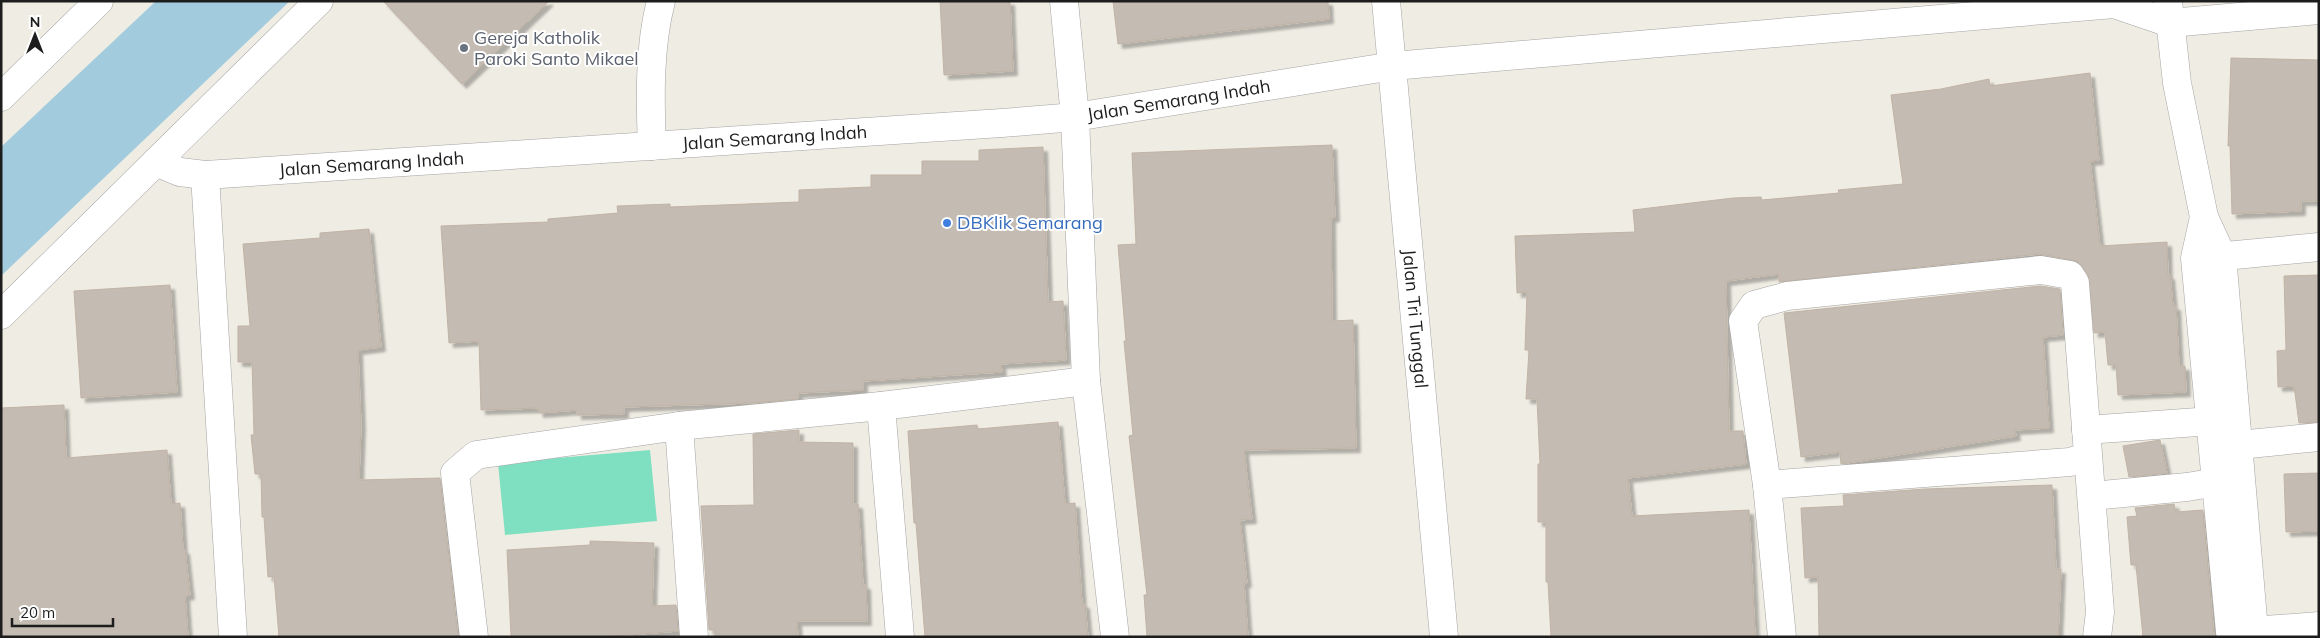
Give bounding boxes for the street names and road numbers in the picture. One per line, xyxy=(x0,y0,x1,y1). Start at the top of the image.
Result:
street label: Jalan Semarang Indah xyxy=(1085,74,1272,126)
street label: Jalan Semarang Indah xyxy=(681,120,868,155)
street label: Jalan Semarang Indah xyxy=(278,146,465,181)
street label: Jalan Tri Tunggal xyxy=(1398,248,1433,389)

